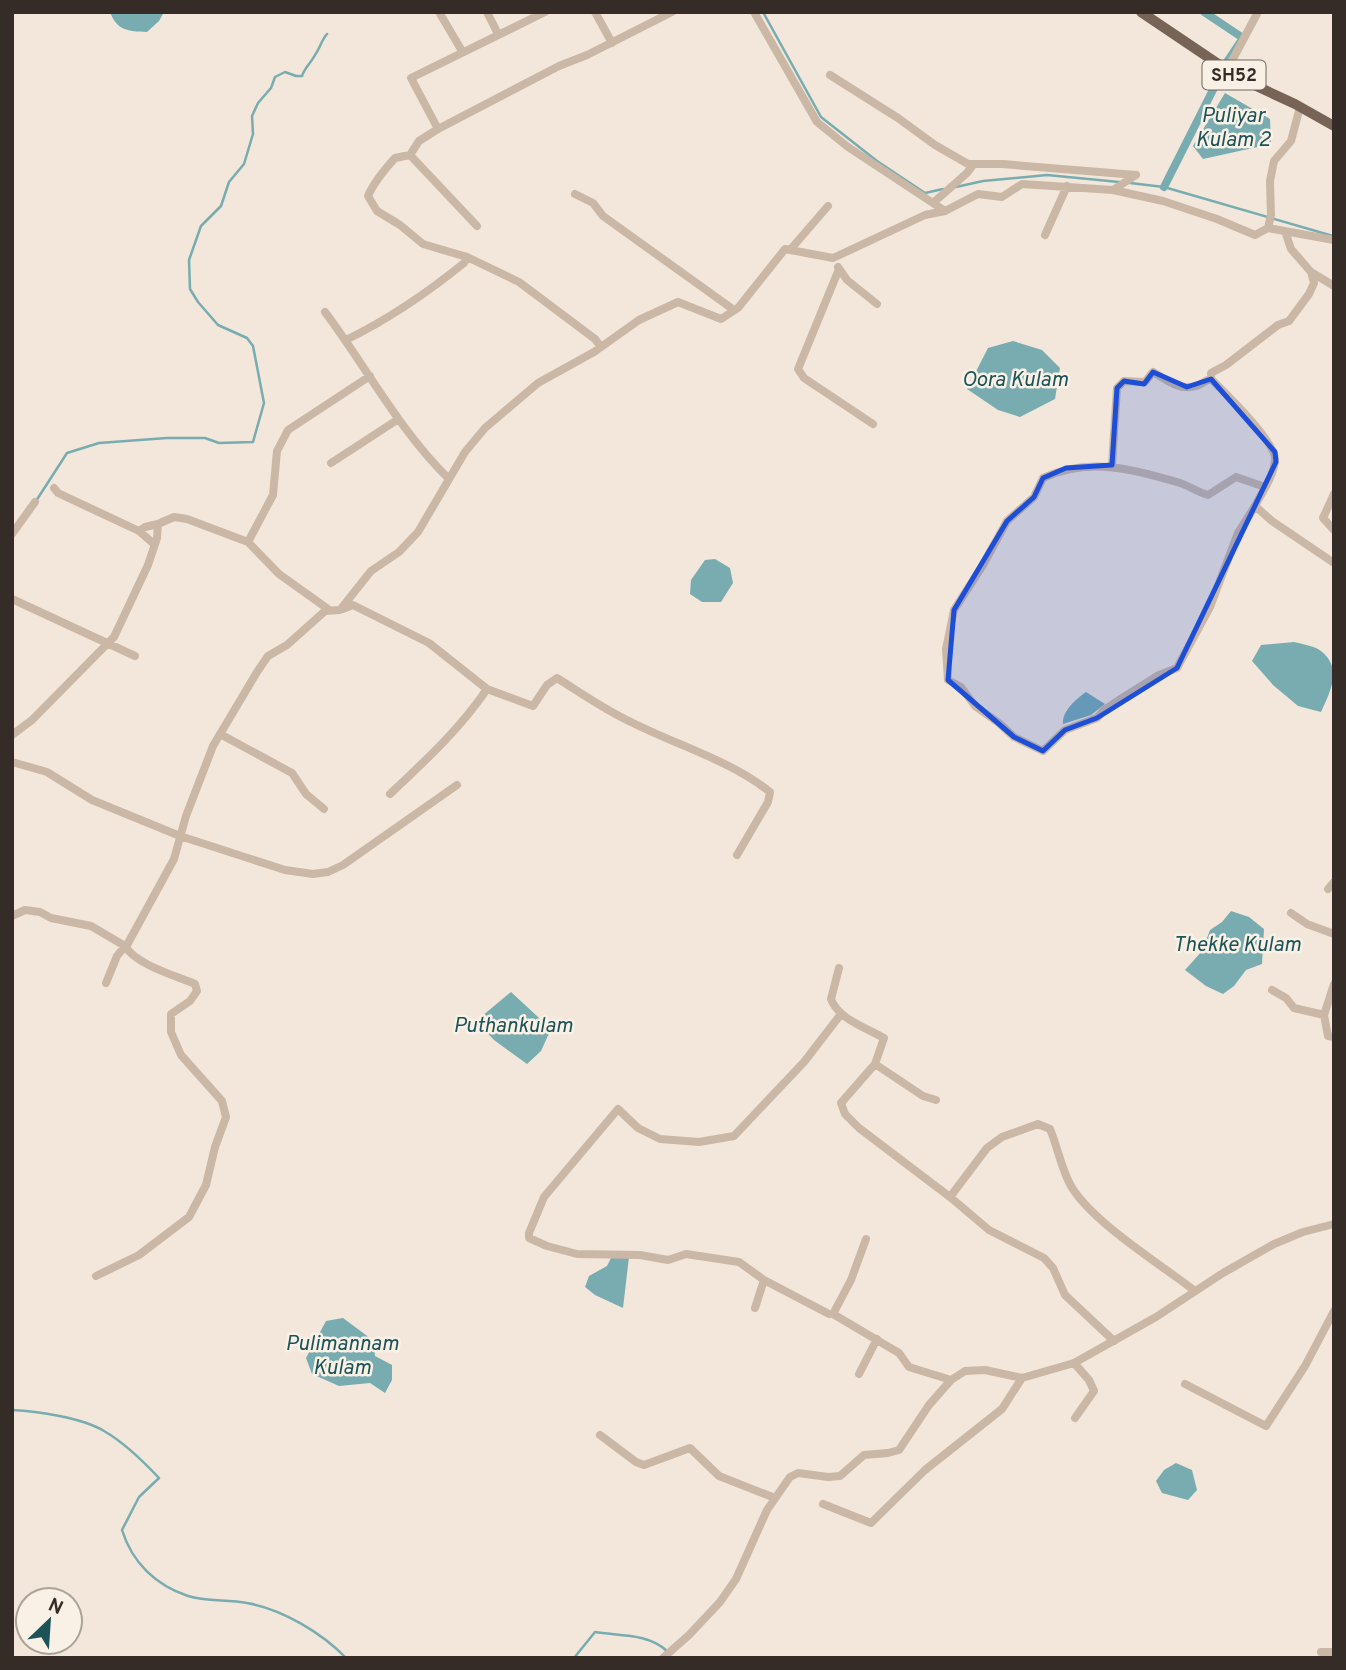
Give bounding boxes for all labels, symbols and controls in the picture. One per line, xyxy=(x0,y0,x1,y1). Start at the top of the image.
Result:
road number: SH52 xyxy=(1202,60,1266,90)
water label: Puliyar Kulam 2 xyxy=(1196,103,1271,154)
water label: Oora Kulam xyxy=(962,367,1069,394)
water label: Thekke Kulam xyxy=(1173,932,1302,959)
water label: Puthankulam xyxy=(453,1013,574,1040)
water label: Pulimannam Kulam xyxy=(285,1331,399,1382)
north arrow xyxy=(14,1586,84,1656)
text: N xyxy=(44,1594,67,1621)

